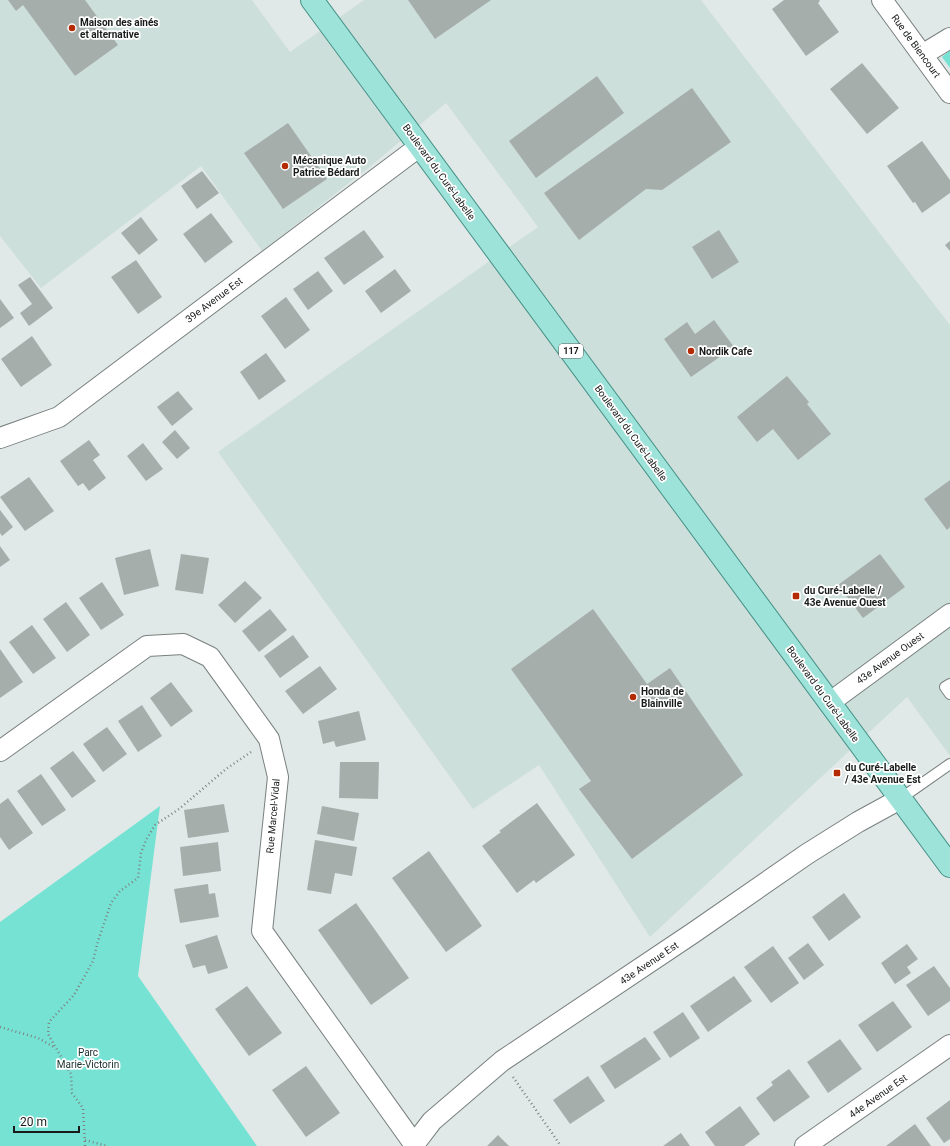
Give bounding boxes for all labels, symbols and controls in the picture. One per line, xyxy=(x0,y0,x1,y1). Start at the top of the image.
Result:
street label: Rue de Biencourt xyxy=(889,12,943,80)
place label: Maison des aînés et alternative xyxy=(80,17,159,40)
marker: Maison des aînés et alternative xyxy=(67,23,77,33)
street label: Boulevard du Curé-Labelle xyxy=(401,122,477,222)
place label: Mécanique Auto Patrice Bédard xyxy=(293,155,367,178)
marker: Mécanique Auto Patrice Bédard xyxy=(280,161,290,171)
street label: 39e Avenue Est xyxy=(183,275,245,325)
road number: 117 xyxy=(559,344,583,358)
marker: Nordik Cafe xyxy=(686,346,696,356)
place label: Nordik Cafe xyxy=(699,346,753,357)
street label: Boulevard du Curé-Labelle xyxy=(593,383,669,483)
place label: du Curé-Labelle / 43e Avenue Ouest xyxy=(804,585,886,608)
marker: du Curé-Labelle / 43e Avenue Ouest xyxy=(791,591,801,601)
street label: 43e Avenue Ouest xyxy=(854,630,926,686)
street label: Boulevard du Curé-Labelle xyxy=(785,644,861,744)
place label: Honda de Blainville xyxy=(641,686,684,709)
marker: Honda de Blainville xyxy=(628,692,638,702)
place label: du Curé-Labelle / 43e Avenue Est xyxy=(844,762,921,785)
marker: du Curé-Labelle / 43e Avenue Est xyxy=(832,768,842,778)
street label: Rue Marcel-Vidal xyxy=(264,778,282,854)
street label: 43e Avenue Est xyxy=(618,939,680,987)
park label: Parc Marie-Victorin xyxy=(57,1047,119,1070)
street label: 44e Avenue Est xyxy=(847,1072,909,1120)
scale bar xyxy=(14,1108,79,1134)
text: 20 m xyxy=(20,1115,47,1129)

